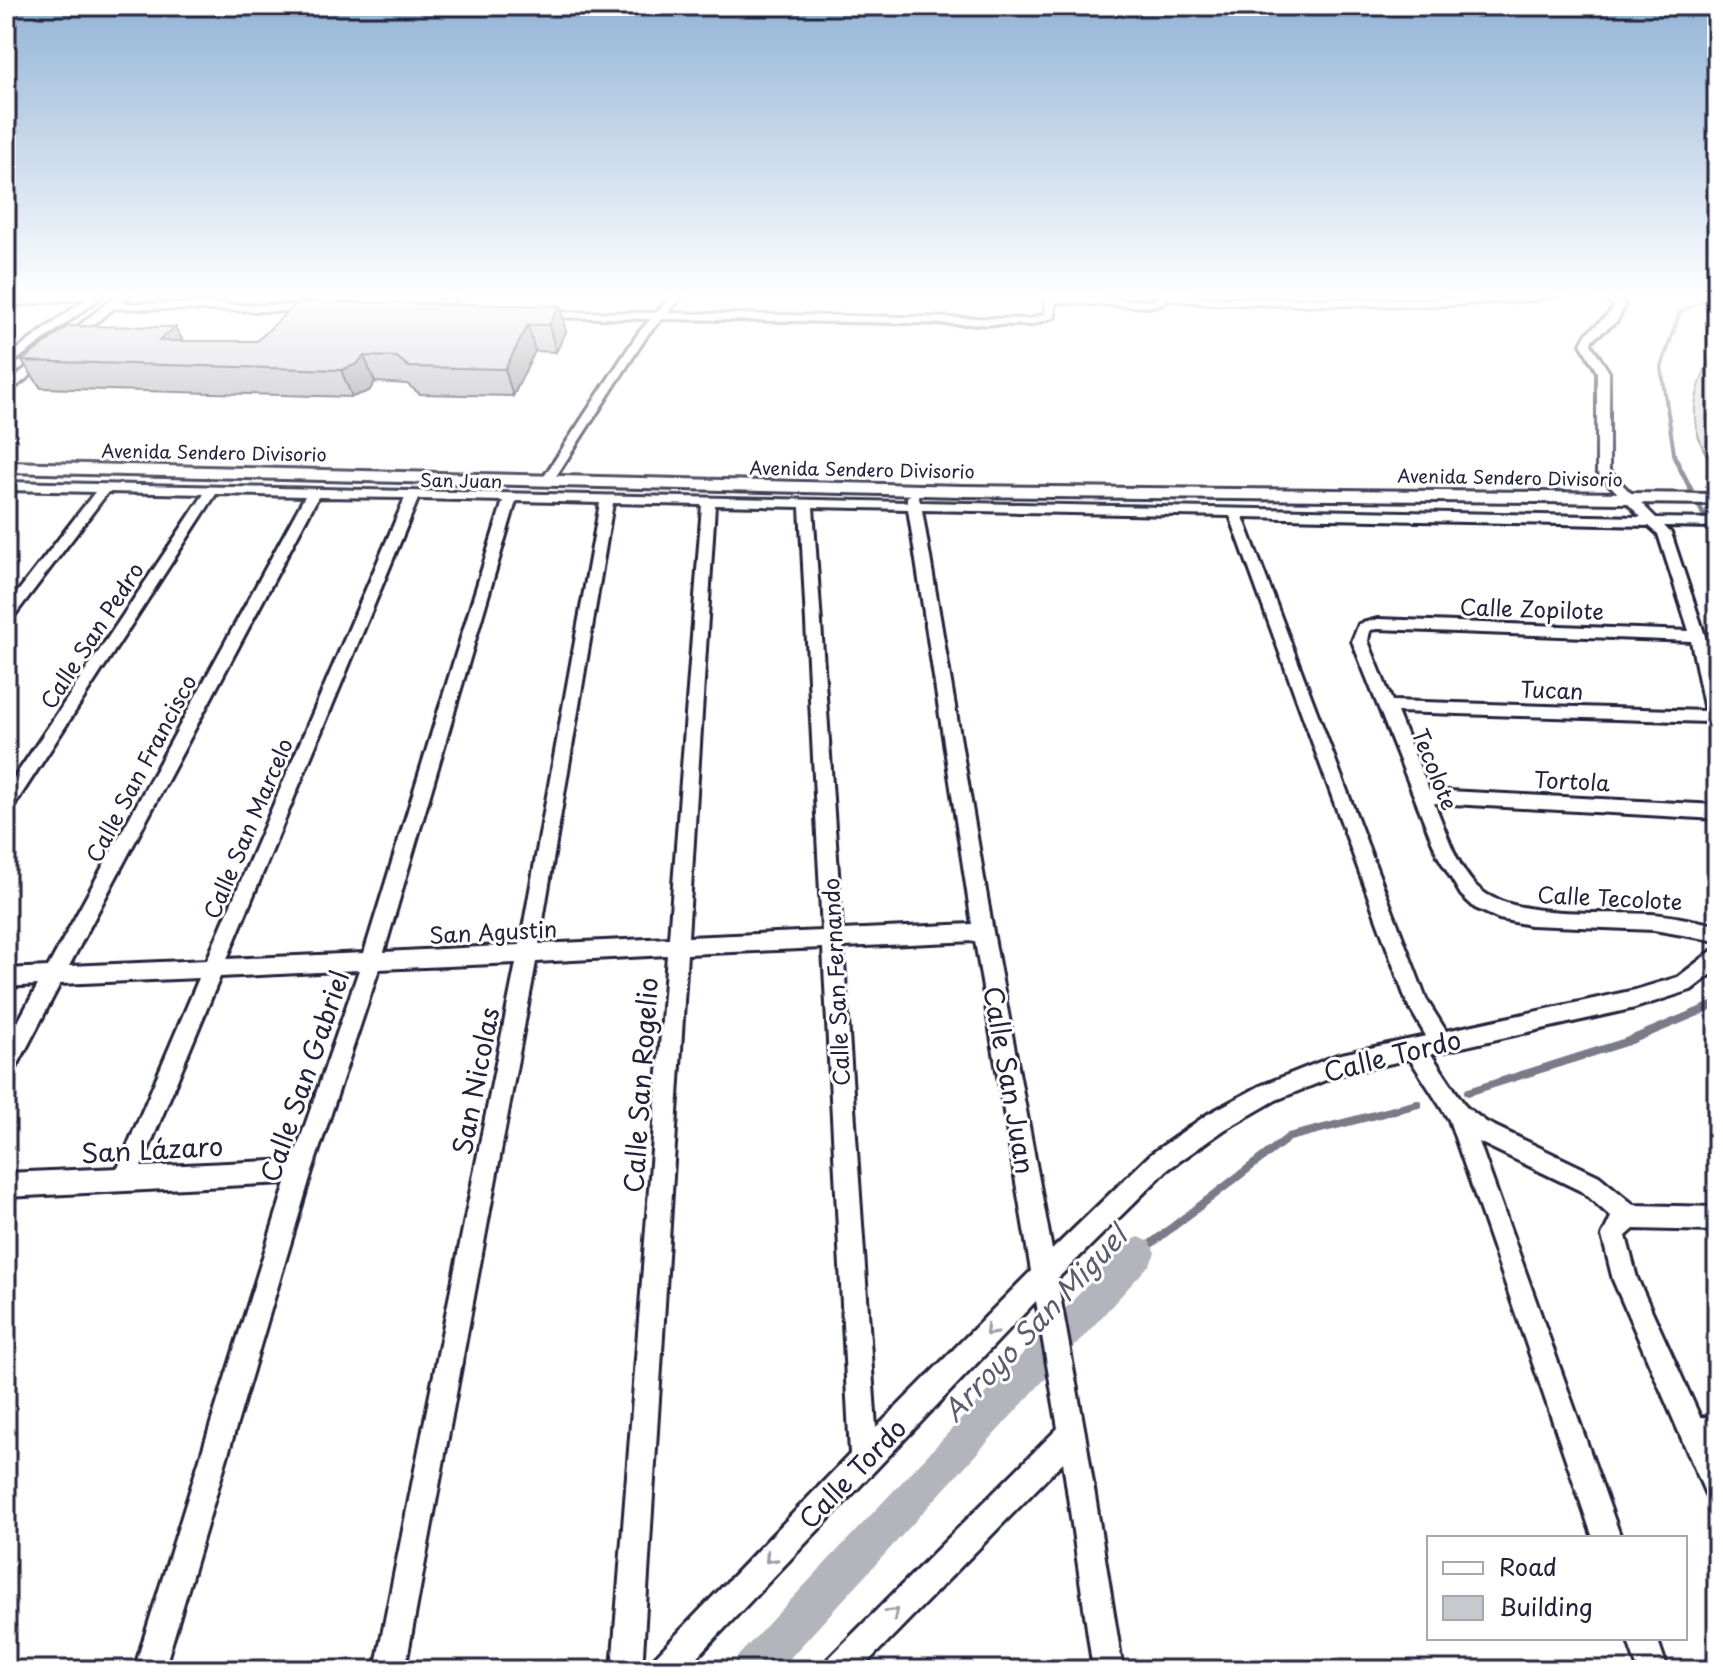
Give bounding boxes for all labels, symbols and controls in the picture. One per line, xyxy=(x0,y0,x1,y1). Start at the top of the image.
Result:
street label: Avenida Sendero Divisorio xyxy=(101,437,327,467)
street label: Avenida Sendero Divisorio xyxy=(749,454,975,484)
street label: Avenida Sendero Divisorio xyxy=(1397,462,1623,492)
street label: San Juan xyxy=(420,466,502,494)
street label: Calle San Pedro xyxy=(31,555,151,715)
street label: Calle Zopilote xyxy=(1459,589,1605,627)
street label: Calle San Francisco xyxy=(76,668,204,868)
street label: Tucan xyxy=(1520,671,1584,707)
street label: Tecolote xyxy=(1405,723,1467,815)
street label: Calle San Marcelo xyxy=(194,733,300,923)
street label: Tortola xyxy=(1533,762,1611,798)
street label: Calle San Fernando xyxy=(813,877,857,1087)
street label: Calle Tecolote xyxy=(1537,877,1683,917)
street label: San Agustin xyxy=(428,911,558,951)
street label: Calle San Gabriel xyxy=(250,965,358,1187)
street label: Calle San Rogelio xyxy=(613,976,667,1194)
street label: Calle San Juan xyxy=(974,983,1046,1177)
street label: San Nicolas xyxy=(442,1004,508,1158)
street label: Calle Tordo xyxy=(1319,1019,1465,1091)
street label: San Lázaro xyxy=(80,1126,224,1172)
water label: Arroyo San Miguel xyxy=(932,1212,1139,1431)
one-way arrow xyxy=(985,1322,999,1336)
street label: Calle Tordo xyxy=(789,1409,915,1537)
legend xyxy=(1427,1536,1687,1640)
text: Road xyxy=(1499,1548,1557,1584)
one-way arrow xyxy=(765,1549,780,1563)
text: Building xyxy=(1499,1588,1593,1624)
one-way arrow xyxy=(884,1608,898,1622)

